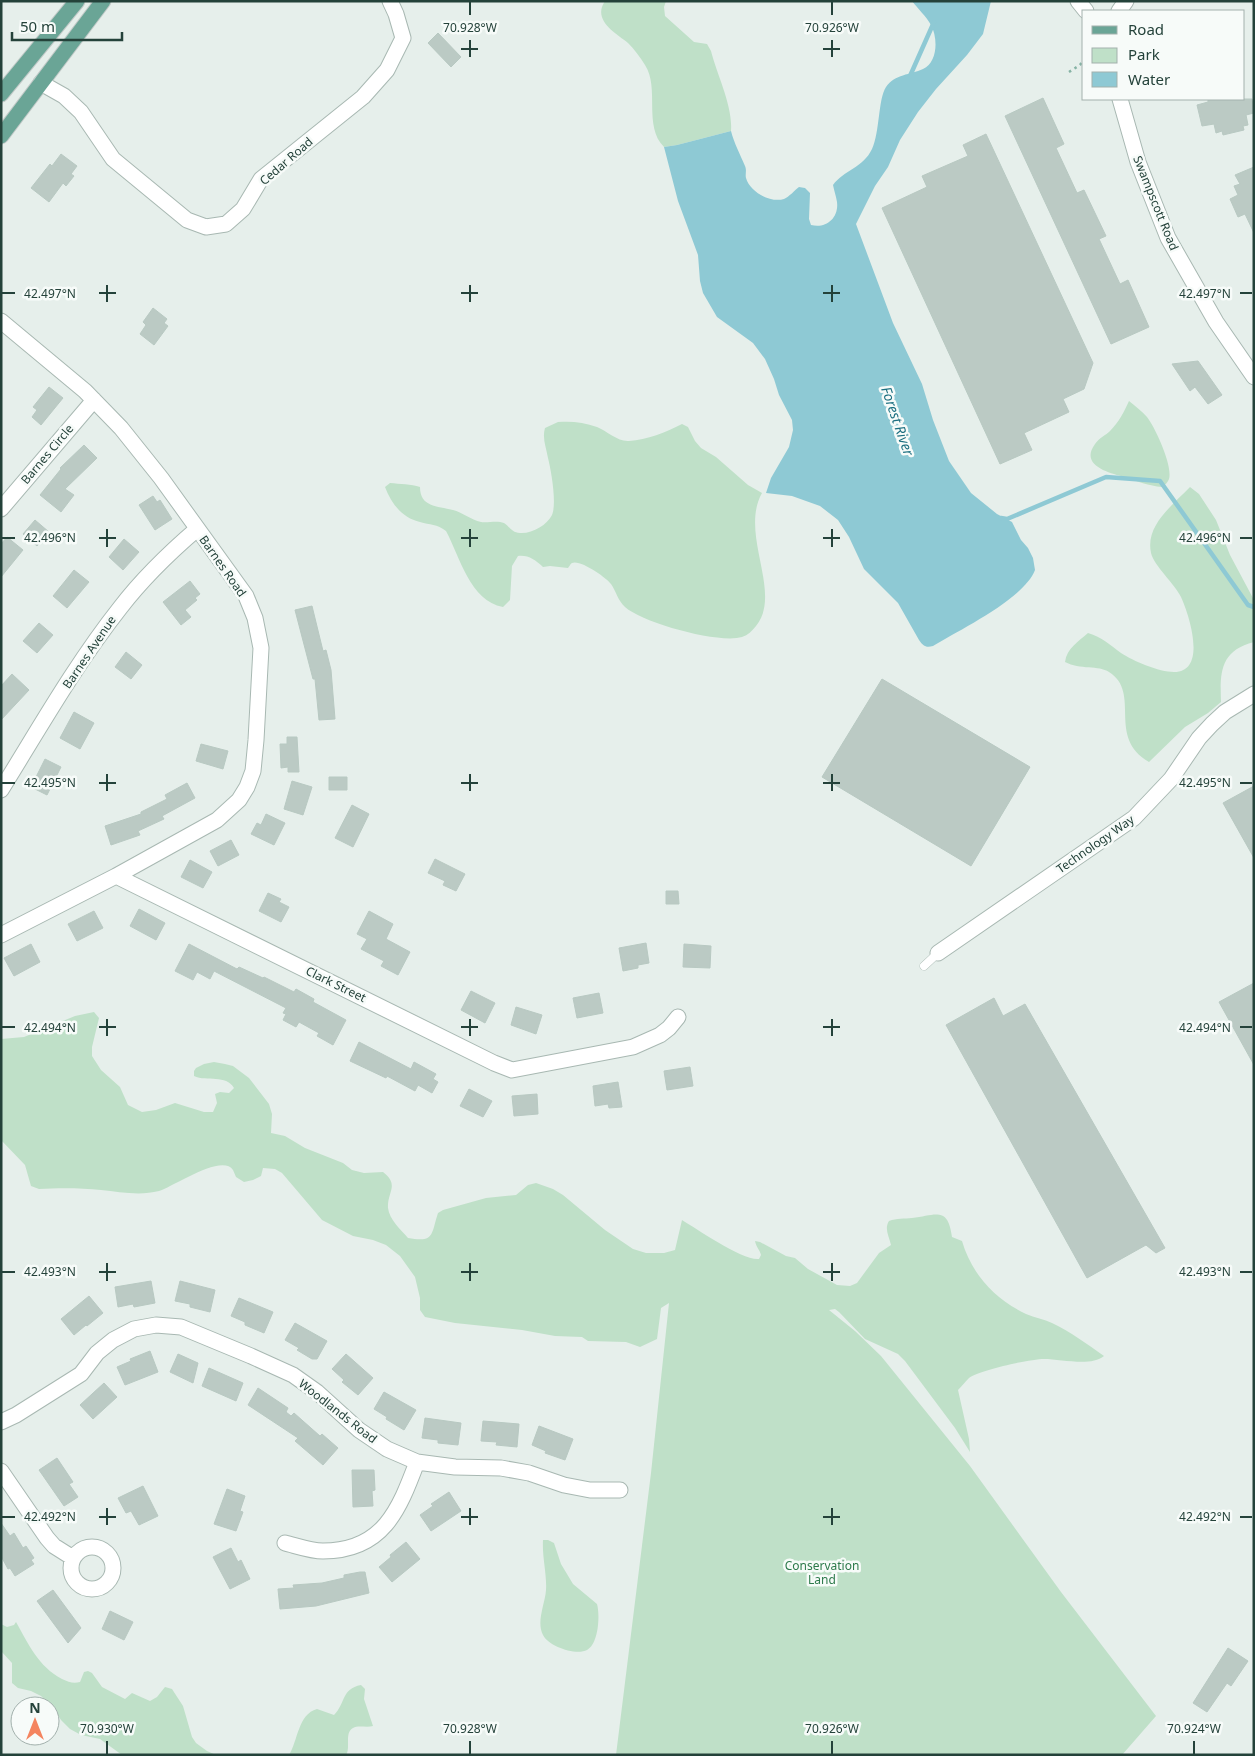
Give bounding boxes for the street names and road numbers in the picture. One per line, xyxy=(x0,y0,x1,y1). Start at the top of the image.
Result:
street label: Cedar Road xyxy=(256,133,316,189)
street label: Swampscott Road xyxy=(1129,153,1183,253)
street label: Barnes Circle xyxy=(17,420,77,488)
street label: Barnes Road xyxy=(196,532,250,600)
street label: Barnes Avenue xyxy=(58,612,120,692)
street label: Technology Way xyxy=(1053,810,1138,877)
street label: Clark Street xyxy=(303,962,370,1006)
street label: Woodlands Road xyxy=(295,1375,381,1447)

